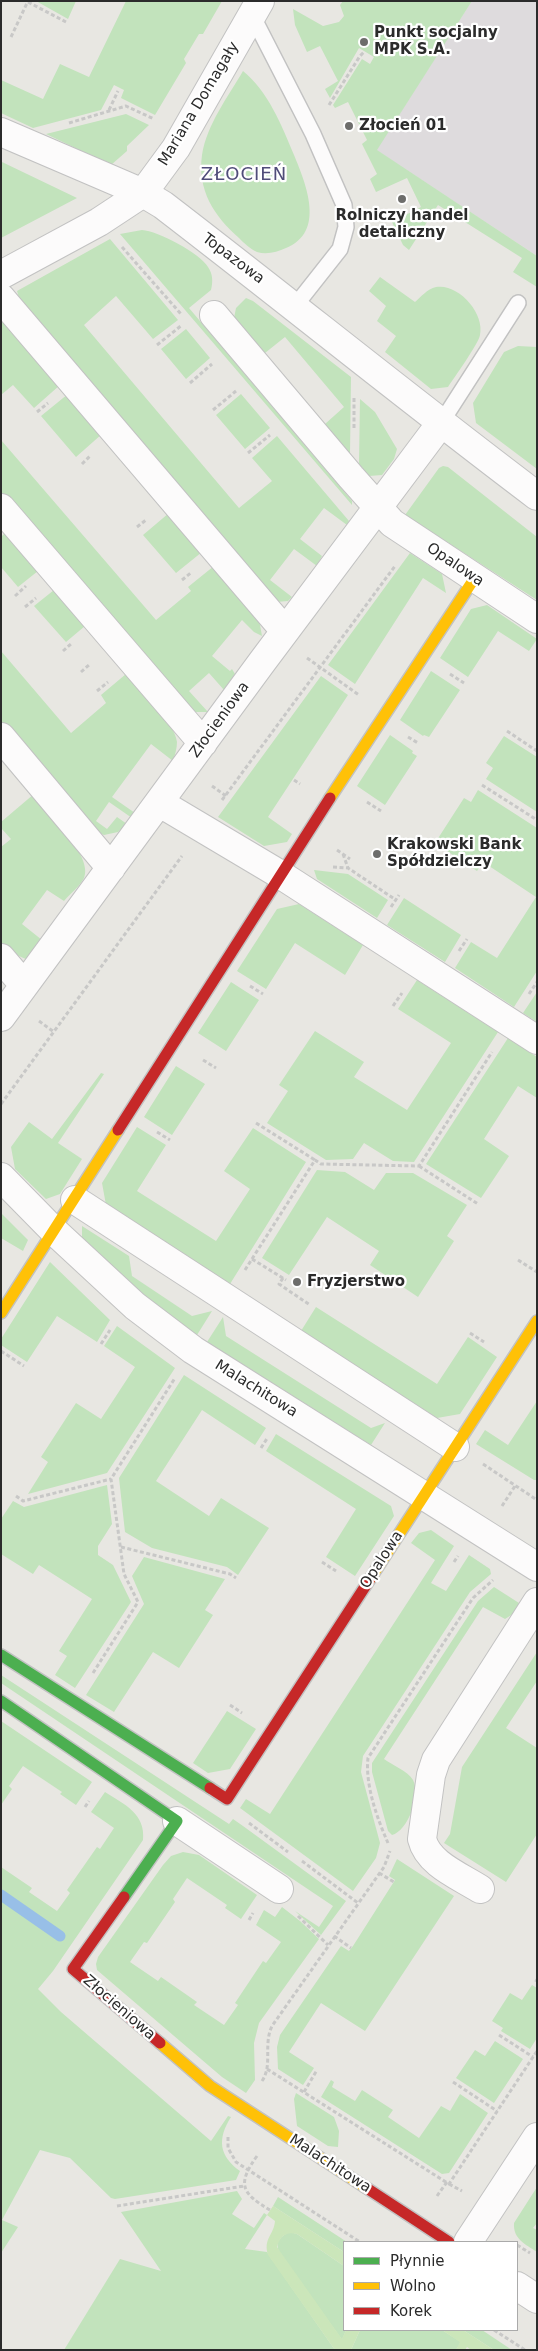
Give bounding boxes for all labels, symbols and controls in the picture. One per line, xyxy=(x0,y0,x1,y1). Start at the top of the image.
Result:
place label: Punkt socjalny MPK S.A. xyxy=(374,24,498,59)
marker: Punkt socjalny MPK S.A. xyxy=(358,36,370,48)
street label: Mariana Domagały xyxy=(155,39,243,169)
place label: Złocień 01 xyxy=(359,117,447,135)
marker: Złocień 01 xyxy=(343,120,355,132)
district label: ZŁOCIEŃ xyxy=(200,164,288,186)
marker: Rolniczy handel detaliczny xyxy=(396,193,408,205)
place label: Rolniczy handel detaliczny xyxy=(336,207,468,242)
street label: Topazowa xyxy=(198,230,268,288)
street label: Opalowa xyxy=(423,539,487,591)
street label: Złocieniowa xyxy=(186,678,254,762)
place label: Krakowski Bank Spółdzielczy xyxy=(387,836,521,871)
marker: Krakowski Bank Spółdzielczy xyxy=(371,848,383,860)
place label: Fryzjerstwo xyxy=(307,1273,405,1291)
marker: Fryzjerstwo xyxy=(291,1276,303,1288)
street label: Malachitowa xyxy=(211,1356,301,1422)
street label: Opalowa xyxy=(357,1528,407,1592)
street label: Złocieniowa xyxy=(79,1972,159,2044)
street label: Malachitowa xyxy=(286,2131,374,2197)
legend xyxy=(343,2241,518,2331)
text: Płynnie xyxy=(390,2252,445,2270)
text: Wolno xyxy=(390,2277,436,2295)
text: Korek xyxy=(390,2302,432,2320)

